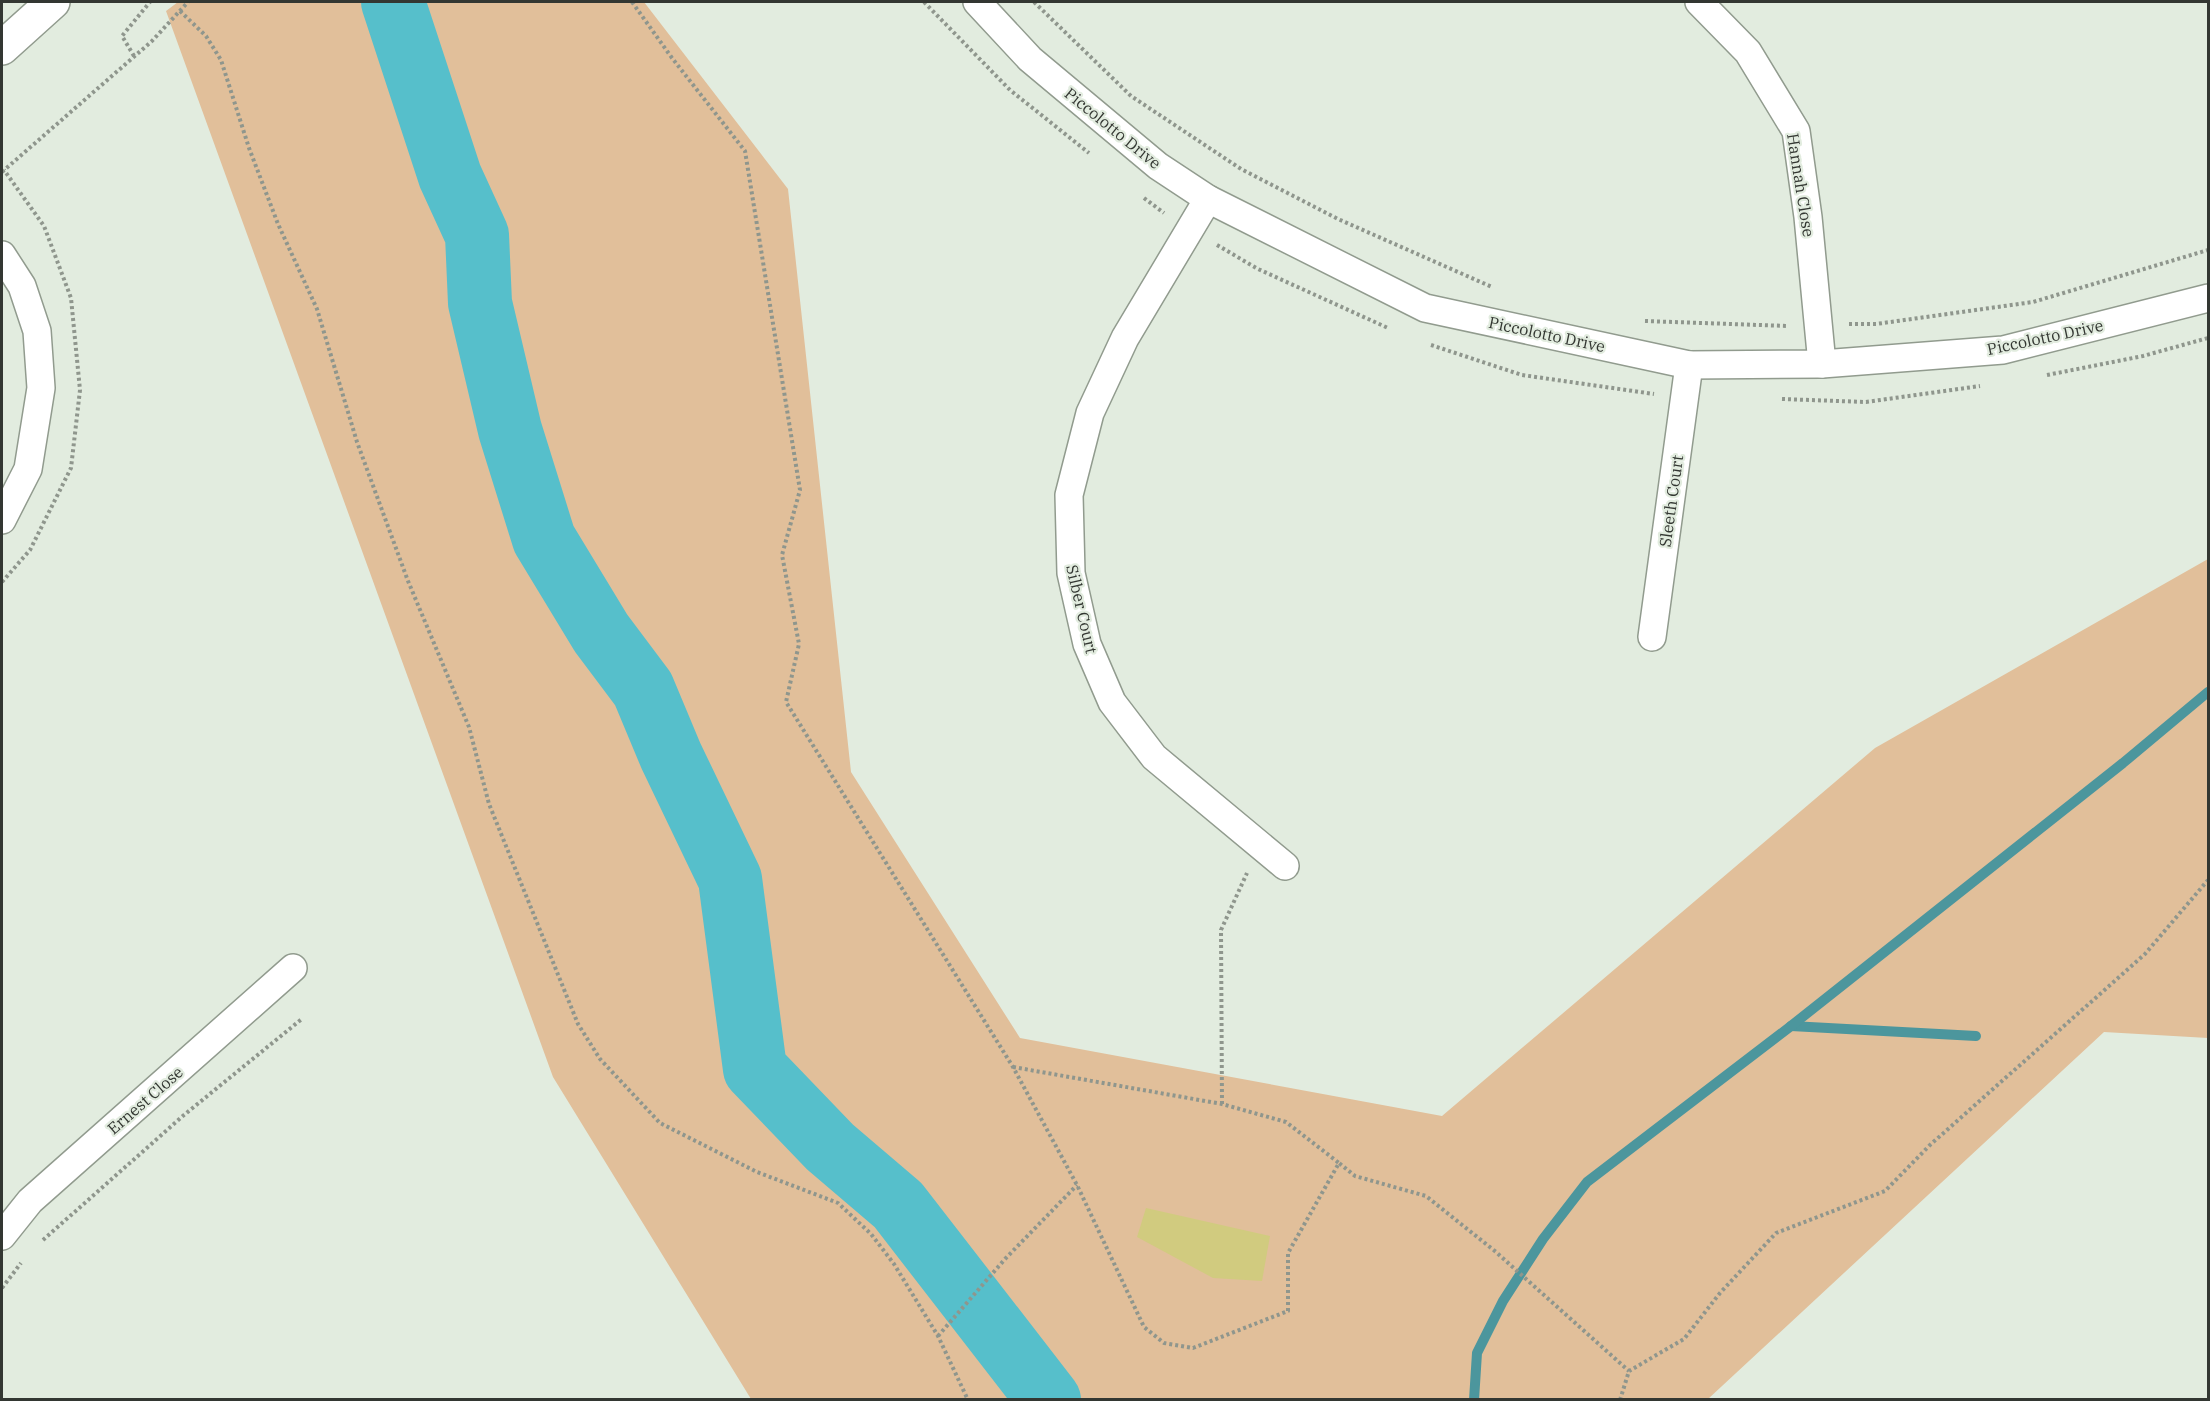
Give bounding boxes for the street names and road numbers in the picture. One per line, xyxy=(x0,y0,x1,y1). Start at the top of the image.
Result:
street label: Piccolotto Drive xyxy=(1061,83,1165,173)
street label: Hannah Close xyxy=(1783,132,1819,238)
street label: Piccolotto Drive xyxy=(1487,312,1607,356)
street label: Piccolotto Drive xyxy=(1985,315,2105,359)
street label: Sleeth Court xyxy=(1655,453,1687,548)
street label: Silber Court xyxy=(1062,563,1102,656)
street label: Ernest Close xyxy=(103,1062,187,1138)

